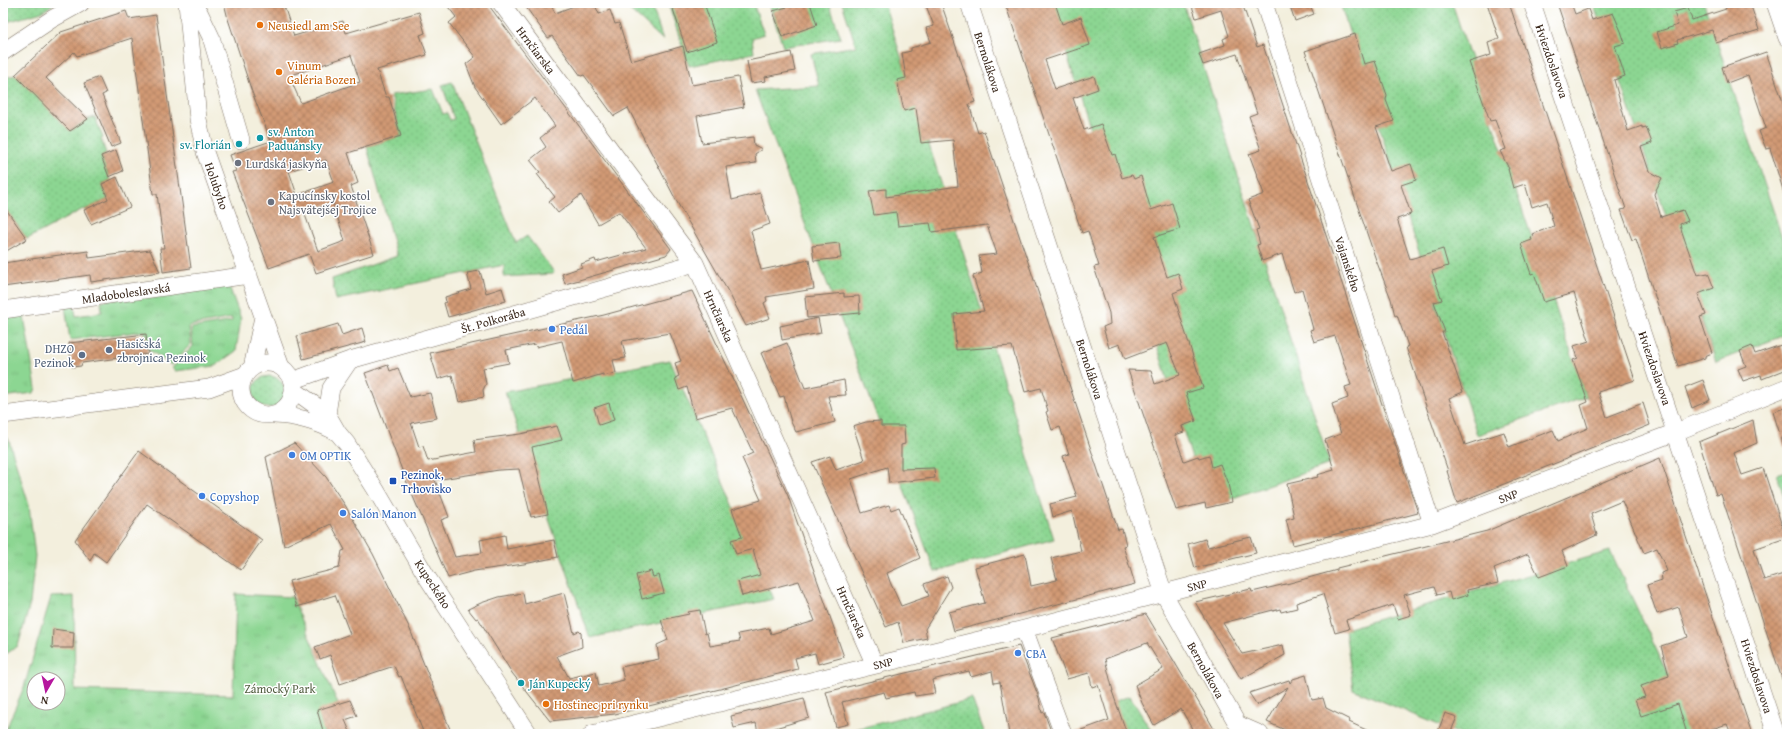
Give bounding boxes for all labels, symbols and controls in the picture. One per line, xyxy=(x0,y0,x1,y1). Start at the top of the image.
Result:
place label: Neusiedl am See xyxy=(268,17,350,34)
marker: Neusiedl am See xyxy=(255,20,265,30)
street label: Hviezdoslavova xyxy=(1531,22,1573,101)
street label: Hrnčiarska xyxy=(513,23,560,78)
street label: Bernolákova xyxy=(970,30,1006,95)
place label: Vinum Galéria Bozen xyxy=(287,57,356,88)
marker: Vinum Galéria Bozen xyxy=(274,67,284,77)
place label: sv. Anton Paduánsky xyxy=(268,123,322,154)
marker: sv. Anton Paduánsky xyxy=(255,133,265,143)
place label: sv. Florián xyxy=(180,136,231,153)
marker: sv. Florián xyxy=(234,139,244,149)
place label: Lurdská jaskyňa xyxy=(246,155,327,172)
marker: Lurdská jaskyňa xyxy=(233,158,243,168)
street label: Holubyho xyxy=(201,160,233,212)
place label: Kapucínsky kostol Najsvätejšej Trojice xyxy=(279,187,377,218)
marker: Kapucínsky kostol Najsvätejšej Trojice xyxy=(266,197,276,207)
street label: Vajanského xyxy=(1331,234,1365,294)
street label: Mladoboleslavská xyxy=(81,278,172,308)
street label: Hrnčiarska xyxy=(700,287,738,345)
street label: Št. Polkorába xyxy=(459,303,527,337)
place label: Pedál xyxy=(560,321,588,338)
marker: Pedál xyxy=(547,324,557,334)
street label: Hviezdoslavova xyxy=(1634,329,1676,408)
place label: Hasičská zbrojnica Pezinok xyxy=(117,335,207,366)
street label: Bernolákova xyxy=(1072,337,1108,402)
place label: DHZO Pezinok xyxy=(34,340,75,371)
marker: Hasičská zbrojnica Pezinok xyxy=(104,345,114,355)
marker: DHZO Pezinok xyxy=(77,350,87,360)
place label: OM OPTIK xyxy=(300,447,352,464)
marker: OM OPTIK xyxy=(287,450,297,460)
place label: Pezinok, Trhovisko xyxy=(401,466,451,497)
marker: Pezinok, Trhovisko xyxy=(388,476,398,486)
street label: SNP xyxy=(1496,484,1520,508)
place label: Copyshop xyxy=(210,488,260,505)
marker: Copyshop xyxy=(197,491,207,501)
place label: Salón Manon xyxy=(351,505,417,522)
marker: Salón Manon xyxy=(338,508,348,518)
street label: Kupeckého xyxy=(411,556,455,612)
street label: SNP xyxy=(1185,574,1209,596)
street label: Hrnčiarska xyxy=(833,583,871,641)
street label: Hviezdoslavova xyxy=(1737,637,1777,716)
street label: Bernolákova xyxy=(1183,639,1229,702)
place label: CBA xyxy=(1026,645,1047,662)
marker: CBA xyxy=(1013,648,1023,658)
street label: SNP xyxy=(871,652,895,674)
north arrow xyxy=(26,671,66,711)
place label: Ján Kupecký xyxy=(527,675,591,692)
marker: Ján Kupecký xyxy=(516,678,526,688)
park label: Zámocký Park xyxy=(245,680,316,697)
text: N xyxy=(39,692,49,709)
place label: Hostinec pri rynku xyxy=(554,696,649,713)
marker: Hostinec pri rynku xyxy=(541,699,551,709)

